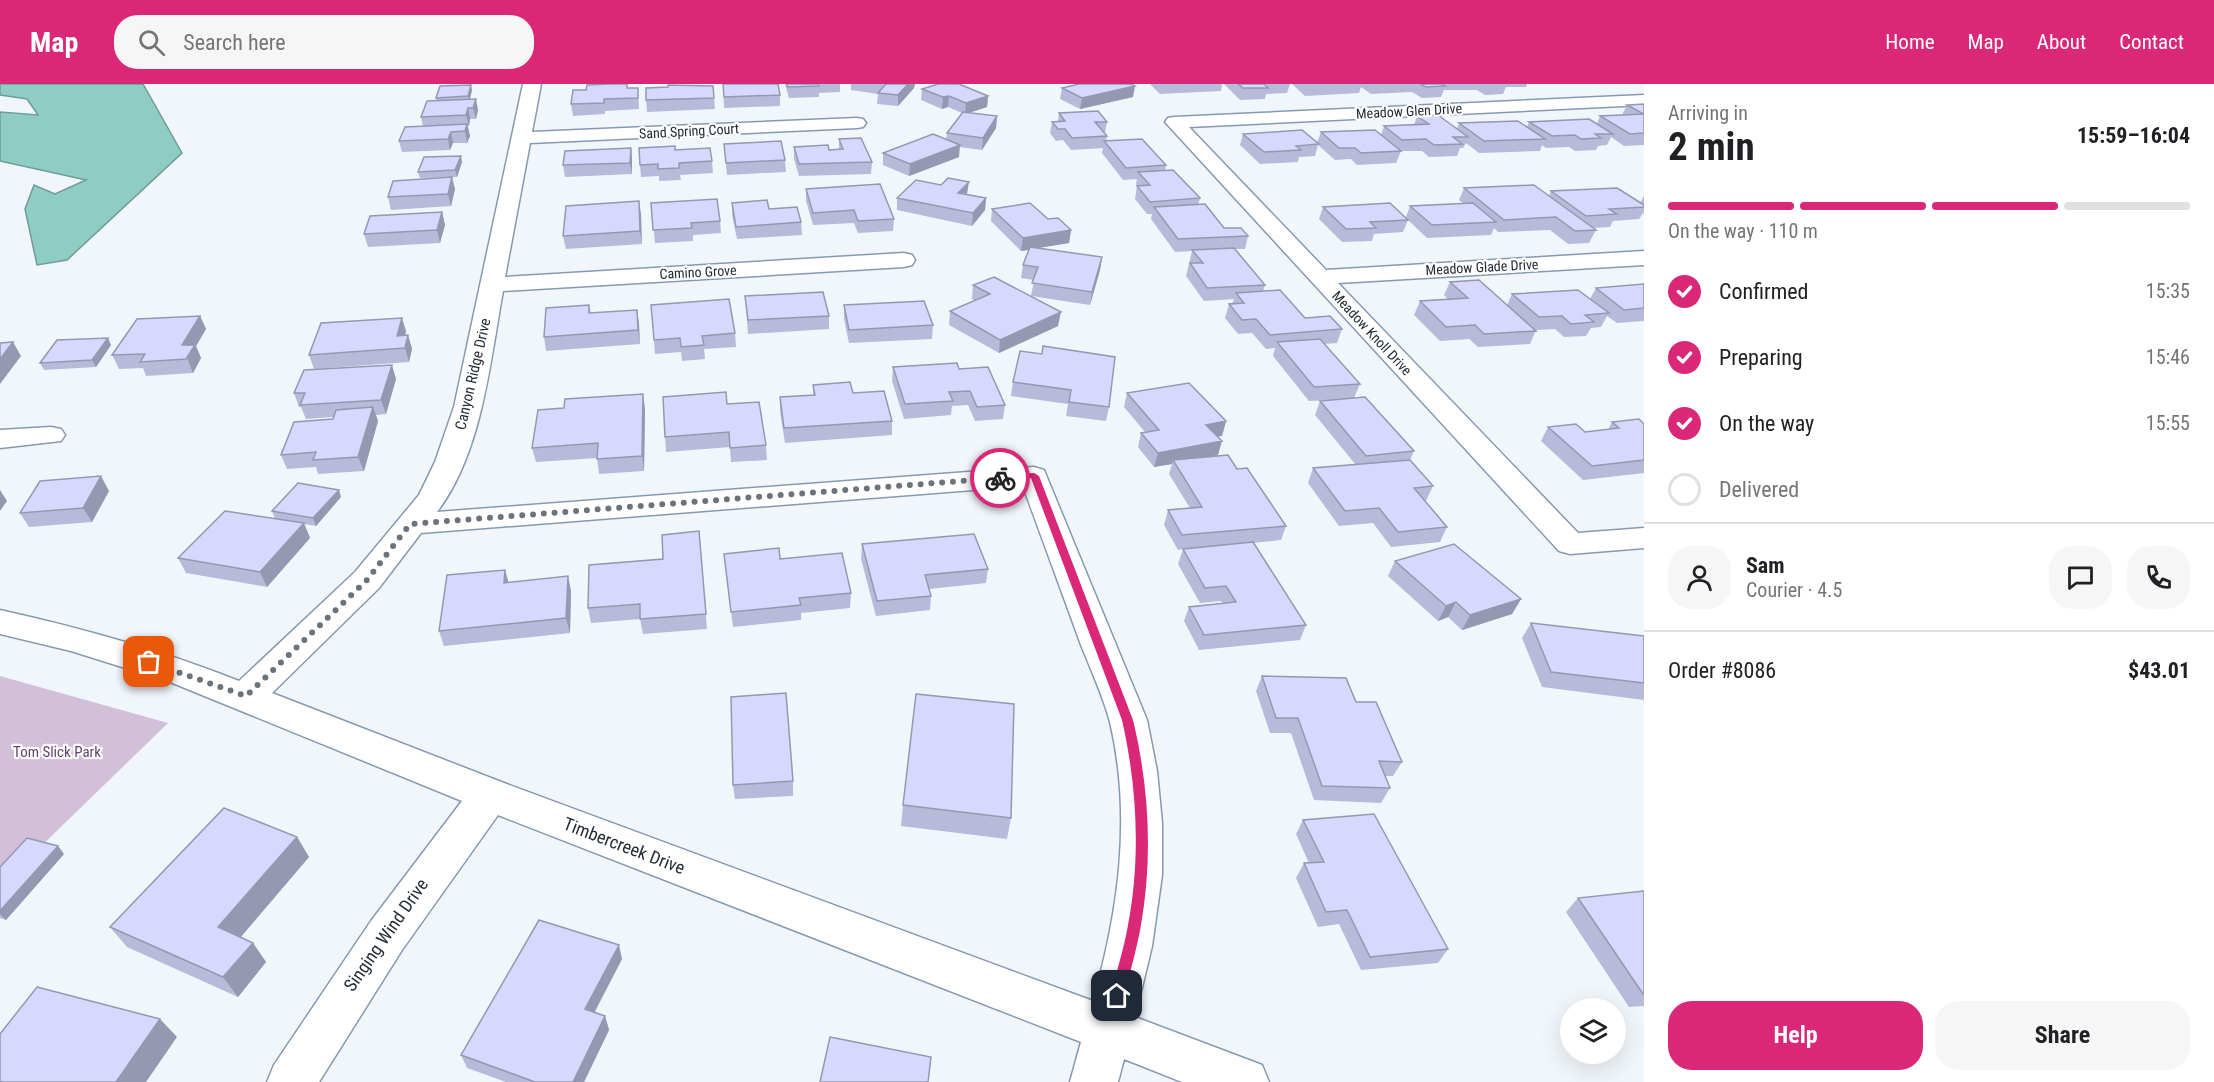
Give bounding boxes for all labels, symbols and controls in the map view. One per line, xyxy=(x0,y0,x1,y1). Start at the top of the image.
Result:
search box xyxy=(114,15,534,69)
text: Map xyxy=(30,26,78,59)
icon: search xyxy=(135,26,168,59)
text: Search here xyxy=(183,30,286,55)
text: Home xyxy=(1885,30,1935,54)
text: Map xyxy=(1968,30,2004,54)
text: About xyxy=(2037,30,2086,54)
text: Contact xyxy=(2119,30,2184,54)
street label: Meadow Glen Drive xyxy=(1356,100,1463,122)
text: Arriving in xyxy=(1668,101,1748,125)
street label: Sand Spring Court xyxy=(639,120,739,142)
text: 15:59–16:04 xyxy=(2077,123,2190,148)
text: 2 min xyxy=(1668,124,1755,170)
text: On the way · 110 m xyxy=(1668,219,1818,243)
street label: Meadow Glade Drive xyxy=(1425,256,1539,278)
street label: Camino Grove xyxy=(659,262,737,282)
icon: check xyxy=(1668,275,1701,308)
text: Confirmed xyxy=(1719,279,1808,304)
text: 15:35 xyxy=(2146,279,2190,303)
street label: Meadow Knoll Drive xyxy=(1329,288,1415,379)
street label: Canyon Ridge Drive xyxy=(451,316,495,432)
icon: check xyxy=(1668,341,1701,374)
text: Preparing xyxy=(1719,345,1803,370)
text: 15:46 xyxy=(2146,345,2190,369)
icon: check xyxy=(1668,407,1701,440)
text: On the way xyxy=(1719,411,1814,436)
text: 15:55 xyxy=(2146,411,2190,435)
courier xyxy=(970,448,1030,508)
icon: bike xyxy=(984,462,1017,495)
text: Delivered xyxy=(1719,477,1799,502)
button: person xyxy=(1668,546,1731,609)
button: chat xyxy=(2049,546,2112,609)
button: phone xyxy=(2127,546,2190,609)
text: Sam xyxy=(1746,553,1785,578)
text: Courier · 4.5 xyxy=(1746,578,1842,602)
pin xyxy=(123,636,174,687)
icon: bag xyxy=(132,645,165,678)
text: Order #8086 xyxy=(1668,658,1776,683)
text: $43.01 xyxy=(2128,658,2190,683)
park label: Tom Slick Park xyxy=(13,743,101,761)
street label: Timbercreek Drive xyxy=(560,813,688,878)
street label: Singing Wind Drive xyxy=(339,874,432,995)
pin xyxy=(1091,970,1142,1021)
icon: home xyxy=(1100,979,1133,1012)
map controls xyxy=(1560,998,1626,1064)
button: layers xyxy=(1560,998,1626,1064)
button: Help xyxy=(1668,1001,1923,1070)
button: Share xyxy=(1935,1001,2190,1070)

